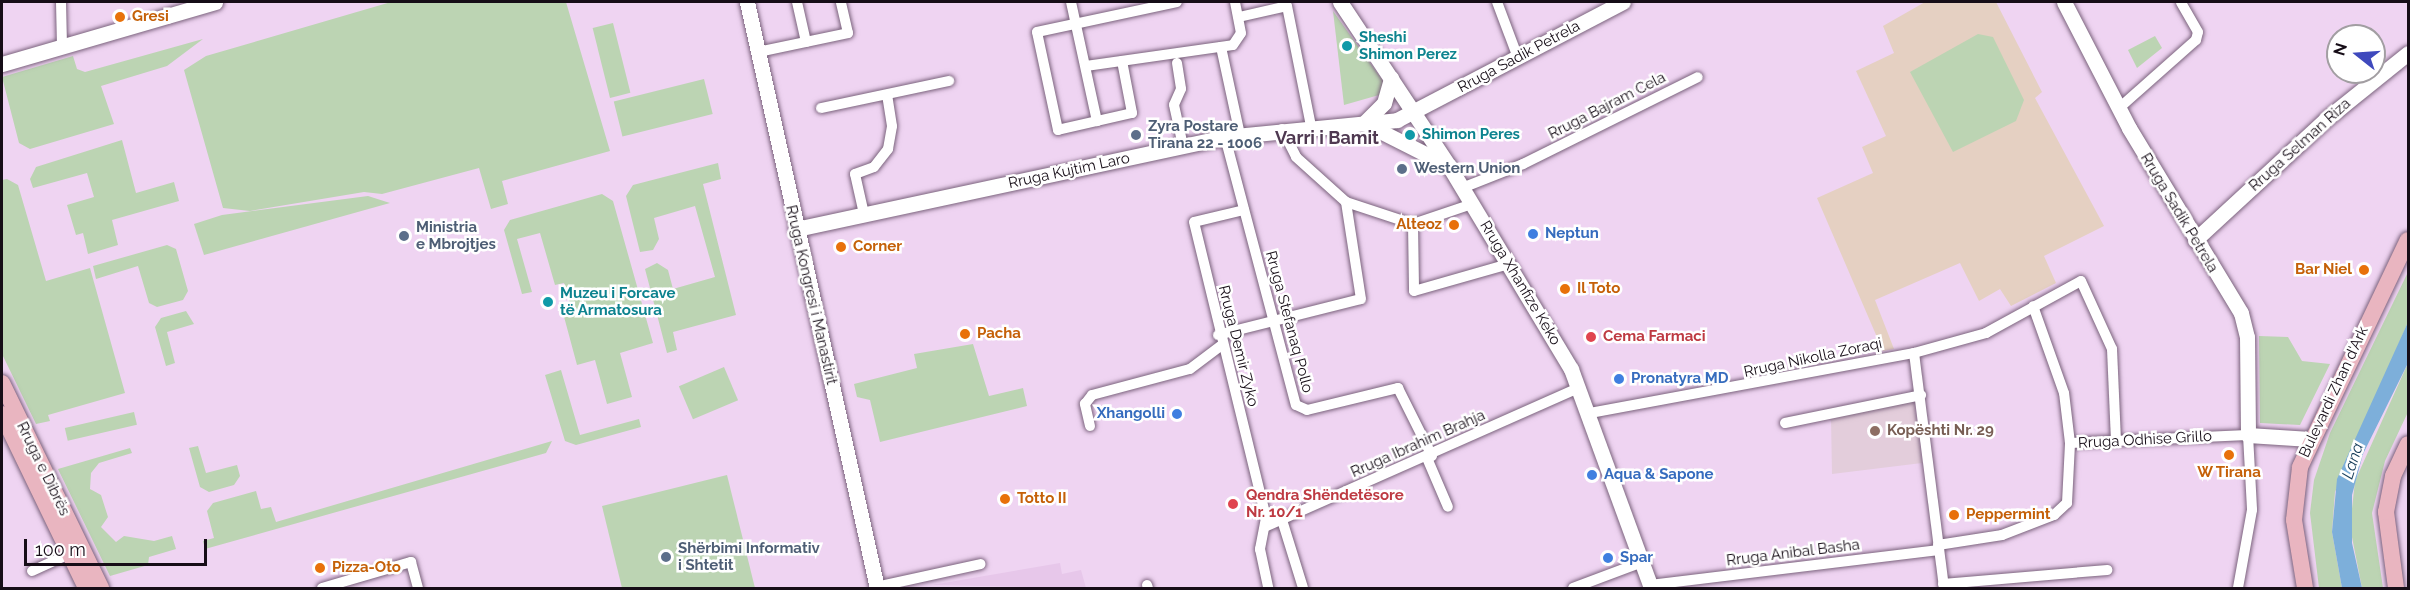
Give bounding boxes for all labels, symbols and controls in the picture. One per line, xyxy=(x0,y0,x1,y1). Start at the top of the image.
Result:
place label: Gresi xyxy=(132,8,169,26)
marker: Gresi xyxy=(113,10,127,24)
street label: Rruga Sadik Petrela xyxy=(1455,17,1583,97)
north arrow xyxy=(2326,24,2386,84)
place label: Sheshi Shimon Perez xyxy=(1359,28,1457,63)
marker: Sheshi Shimon Perez xyxy=(1340,39,1354,53)
text: N xyxy=(2329,41,2351,58)
street label: Rruga Bajram Cela xyxy=(1545,69,1669,143)
street label: Rruga Selman Riza xyxy=(2246,95,2354,195)
place label: Zyra Postare Tirana 22 - 1006 xyxy=(1148,117,1262,152)
place label: Shimon Peres xyxy=(1422,126,1520,144)
district label: Varri i Bamit xyxy=(1275,127,1379,149)
marker: Zyra Postare Tirana 22 - 1006 xyxy=(1129,128,1143,142)
marker: Shimon Peres xyxy=(1403,128,1417,142)
street label: Rruga Kujtim Laro xyxy=(1007,149,1131,193)
street label: Rruga Sadik Petrela xyxy=(2136,150,2222,276)
place label: Western Union xyxy=(1414,160,1520,178)
marker: Western Union xyxy=(1395,162,1409,176)
street label: Rruga Kongresi i Manastirit xyxy=(782,203,840,387)
place label: Alteoz xyxy=(1396,216,1442,234)
street label: Rruga Xhanfize Keko xyxy=(1476,217,1564,349)
place label: Ministria e Mbrojtjes xyxy=(416,218,496,253)
marker: Alteoz xyxy=(1447,218,1461,232)
place label: Neptun xyxy=(1545,225,1599,243)
marker: Neptun xyxy=(1526,227,1540,241)
marker: Ministria e Mbrojtjes xyxy=(397,229,411,243)
place label: Corner xyxy=(853,238,902,256)
marker: Corner xyxy=(834,240,848,254)
street label: Rruga Stefanaq Pollo xyxy=(1261,249,1317,395)
place label: Bar Niel xyxy=(2295,261,2352,279)
marker: Bar Niel xyxy=(2357,263,2371,277)
place label: Il Toto xyxy=(1577,280,1621,298)
marker: Il Toto xyxy=(1558,282,1572,296)
street label: Rruga Demir Zyko xyxy=(1214,283,1262,409)
place label: Muzeu i Forcave të Armatosura xyxy=(560,284,675,319)
marker: Muzeu i Forcave të Armatosura xyxy=(541,295,555,309)
street label: Bulevardi Zhan d'Ark xyxy=(2296,324,2372,460)
place label: Pacha xyxy=(977,325,1021,343)
marker: Pacha xyxy=(958,327,972,341)
place label: Cema Farmaci xyxy=(1603,328,1706,346)
marker: Cema Farmaci xyxy=(1584,330,1598,344)
street label: Rruga Nikolla Zoraqi xyxy=(1742,335,1884,381)
place label: Pronatyra MD xyxy=(1631,370,1728,388)
marker: Pronatyra MD xyxy=(1612,372,1626,386)
place label: Xhangolli xyxy=(1097,405,1165,423)
street label: Rruga Ibrahim Brahja xyxy=(1348,406,1488,482)
marker: Xhangolli xyxy=(1170,407,1184,421)
street label: Rruga e Dibrës xyxy=(13,419,73,519)
place label: Kopështi Nr. 29 xyxy=(1887,422,1994,440)
marker: Kopështi Nr. 29 xyxy=(1868,424,1882,438)
street label: Rruga Odhise Grillo xyxy=(2078,428,2212,452)
water label: Lana xyxy=(2338,441,2368,481)
marker: W Tirana xyxy=(2222,448,2236,462)
place label: W Tirana xyxy=(2197,464,2261,482)
place label: Aqua & Sapone xyxy=(1604,466,1714,484)
marker: Aqua & Sapone xyxy=(1585,468,1599,482)
place label: Qendra Shëndetësore Nr. 10/1 xyxy=(1246,486,1404,521)
place label: Totto II xyxy=(1017,490,1066,508)
marker: Totto II xyxy=(998,492,1012,506)
marker: Qendra Shëndetësore Nr. 10/1 xyxy=(1224,495,1242,513)
place label: Peppermint xyxy=(1966,506,2051,524)
marker: Peppermint xyxy=(1947,508,1961,522)
scale bar xyxy=(27,527,210,565)
street label: Rruga Anibal Basha xyxy=(1725,536,1861,570)
text: 100 m xyxy=(35,539,86,560)
place label: Shërbimi Informativ i Shtetit xyxy=(678,539,820,574)
place label: Spar xyxy=(1620,549,1653,567)
marker: Shërbimi Informativ i Shtetit xyxy=(659,550,673,564)
marker: Spar xyxy=(1601,551,1615,565)
place label: Pizza-Oto xyxy=(332,559,401,577)
marker: Pizza-Oto xyxy=(313,561,327,575)

